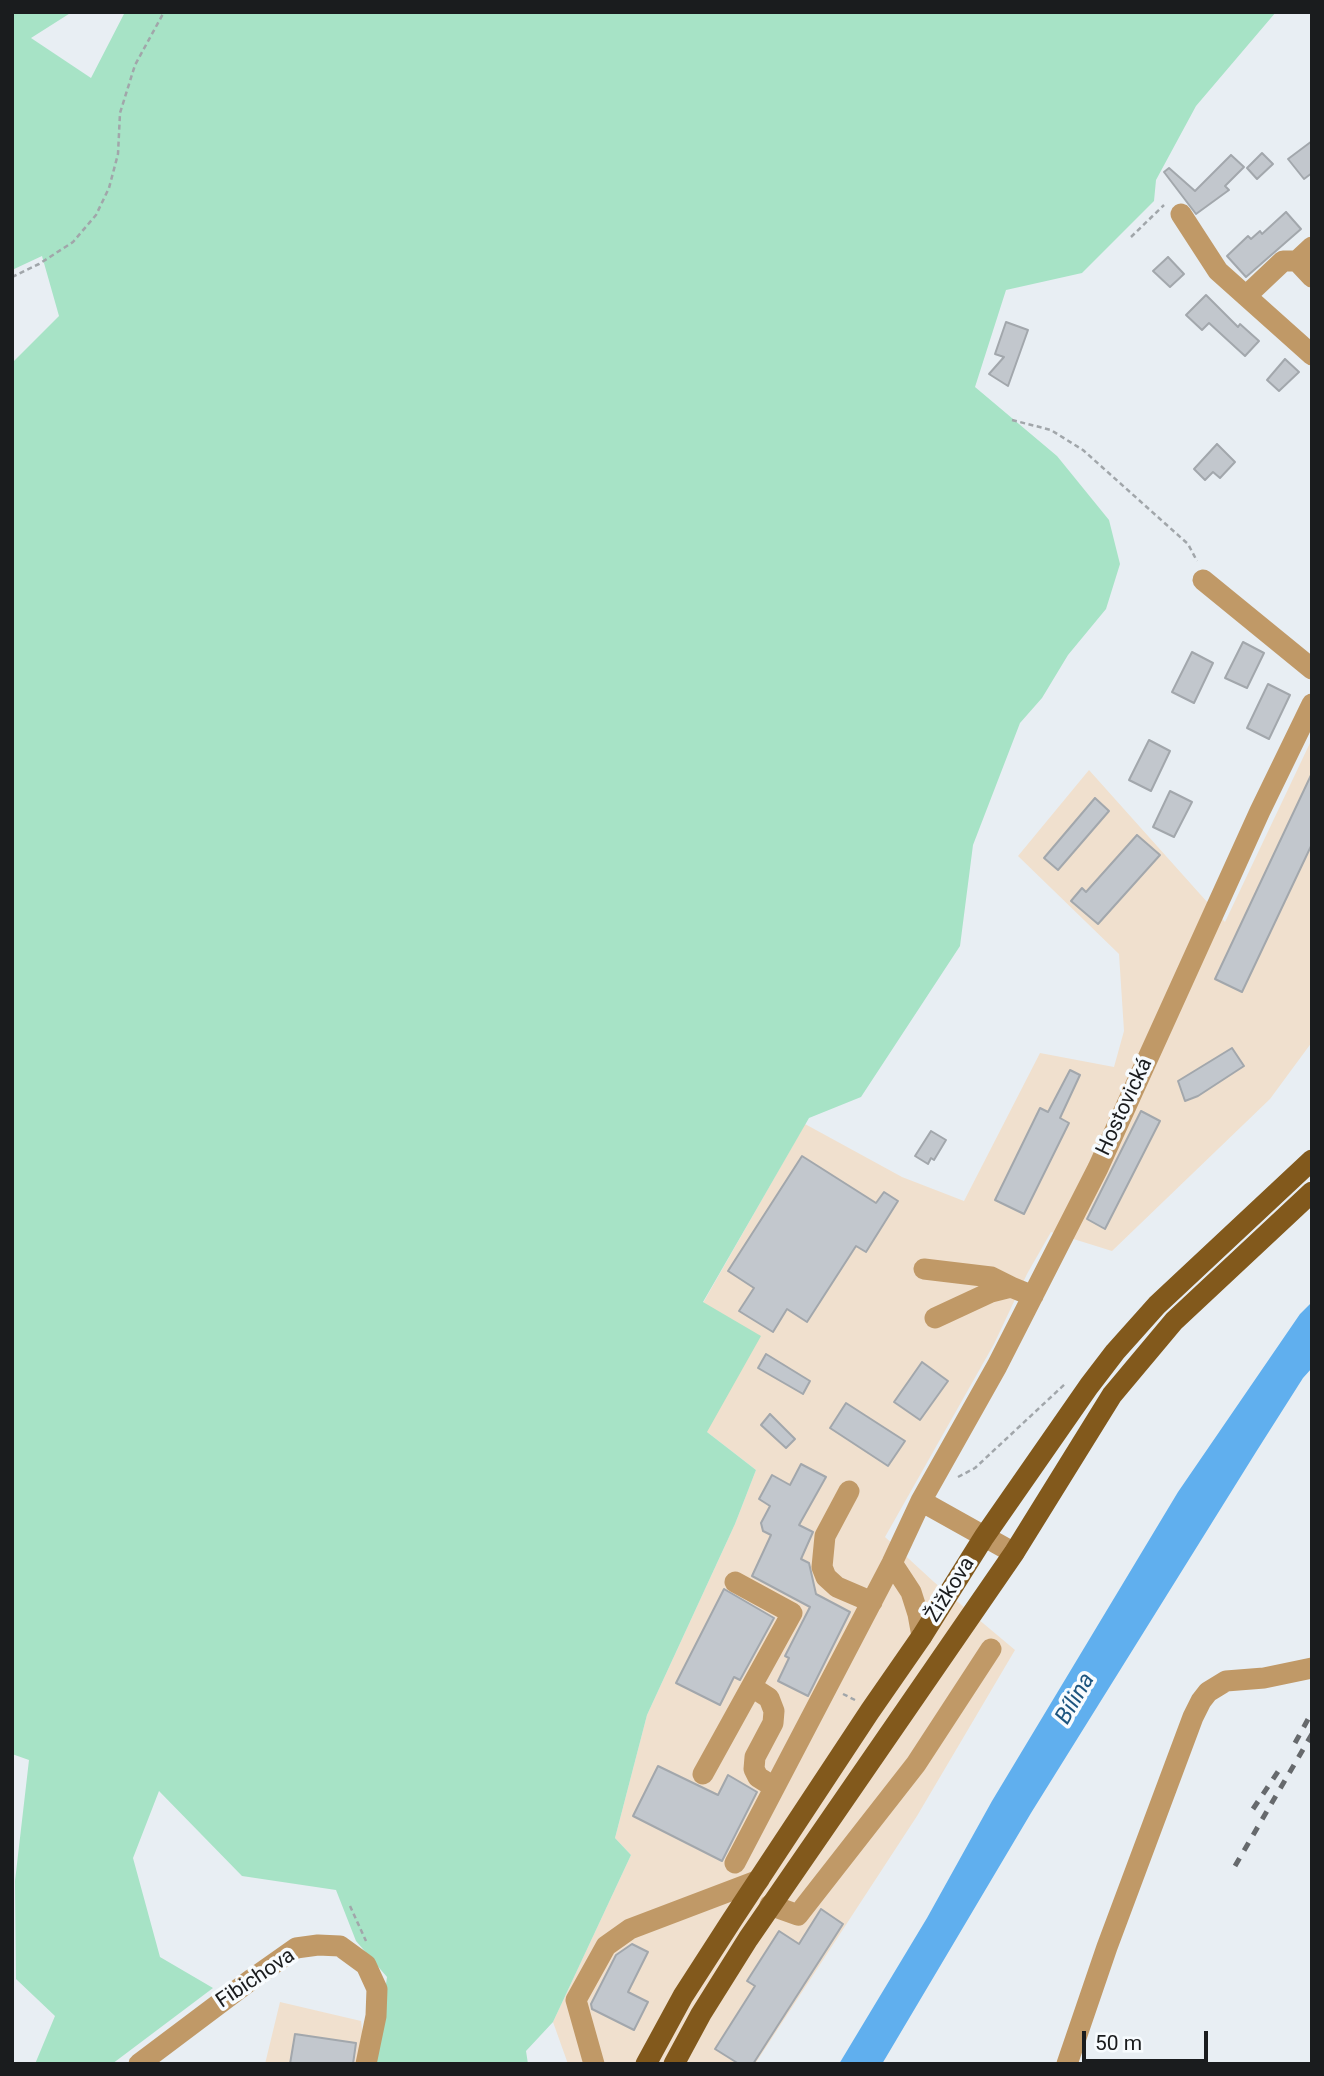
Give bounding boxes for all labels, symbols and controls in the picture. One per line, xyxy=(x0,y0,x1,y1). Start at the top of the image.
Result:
street label: Hostovická xyxy=(1091,1054,1159,1160)
street label: Žižkova xyxy=(921,1553,981,1627)
water label: Bílina xyxy=(1050,1668,1102,1730)
street label: Fibichova xyxy=(212,1944,300,2014)
scale bar xyxy=(1086,2016,1212,2060)
text: 50 m xyxy=(1095,2031,1142,2055)

